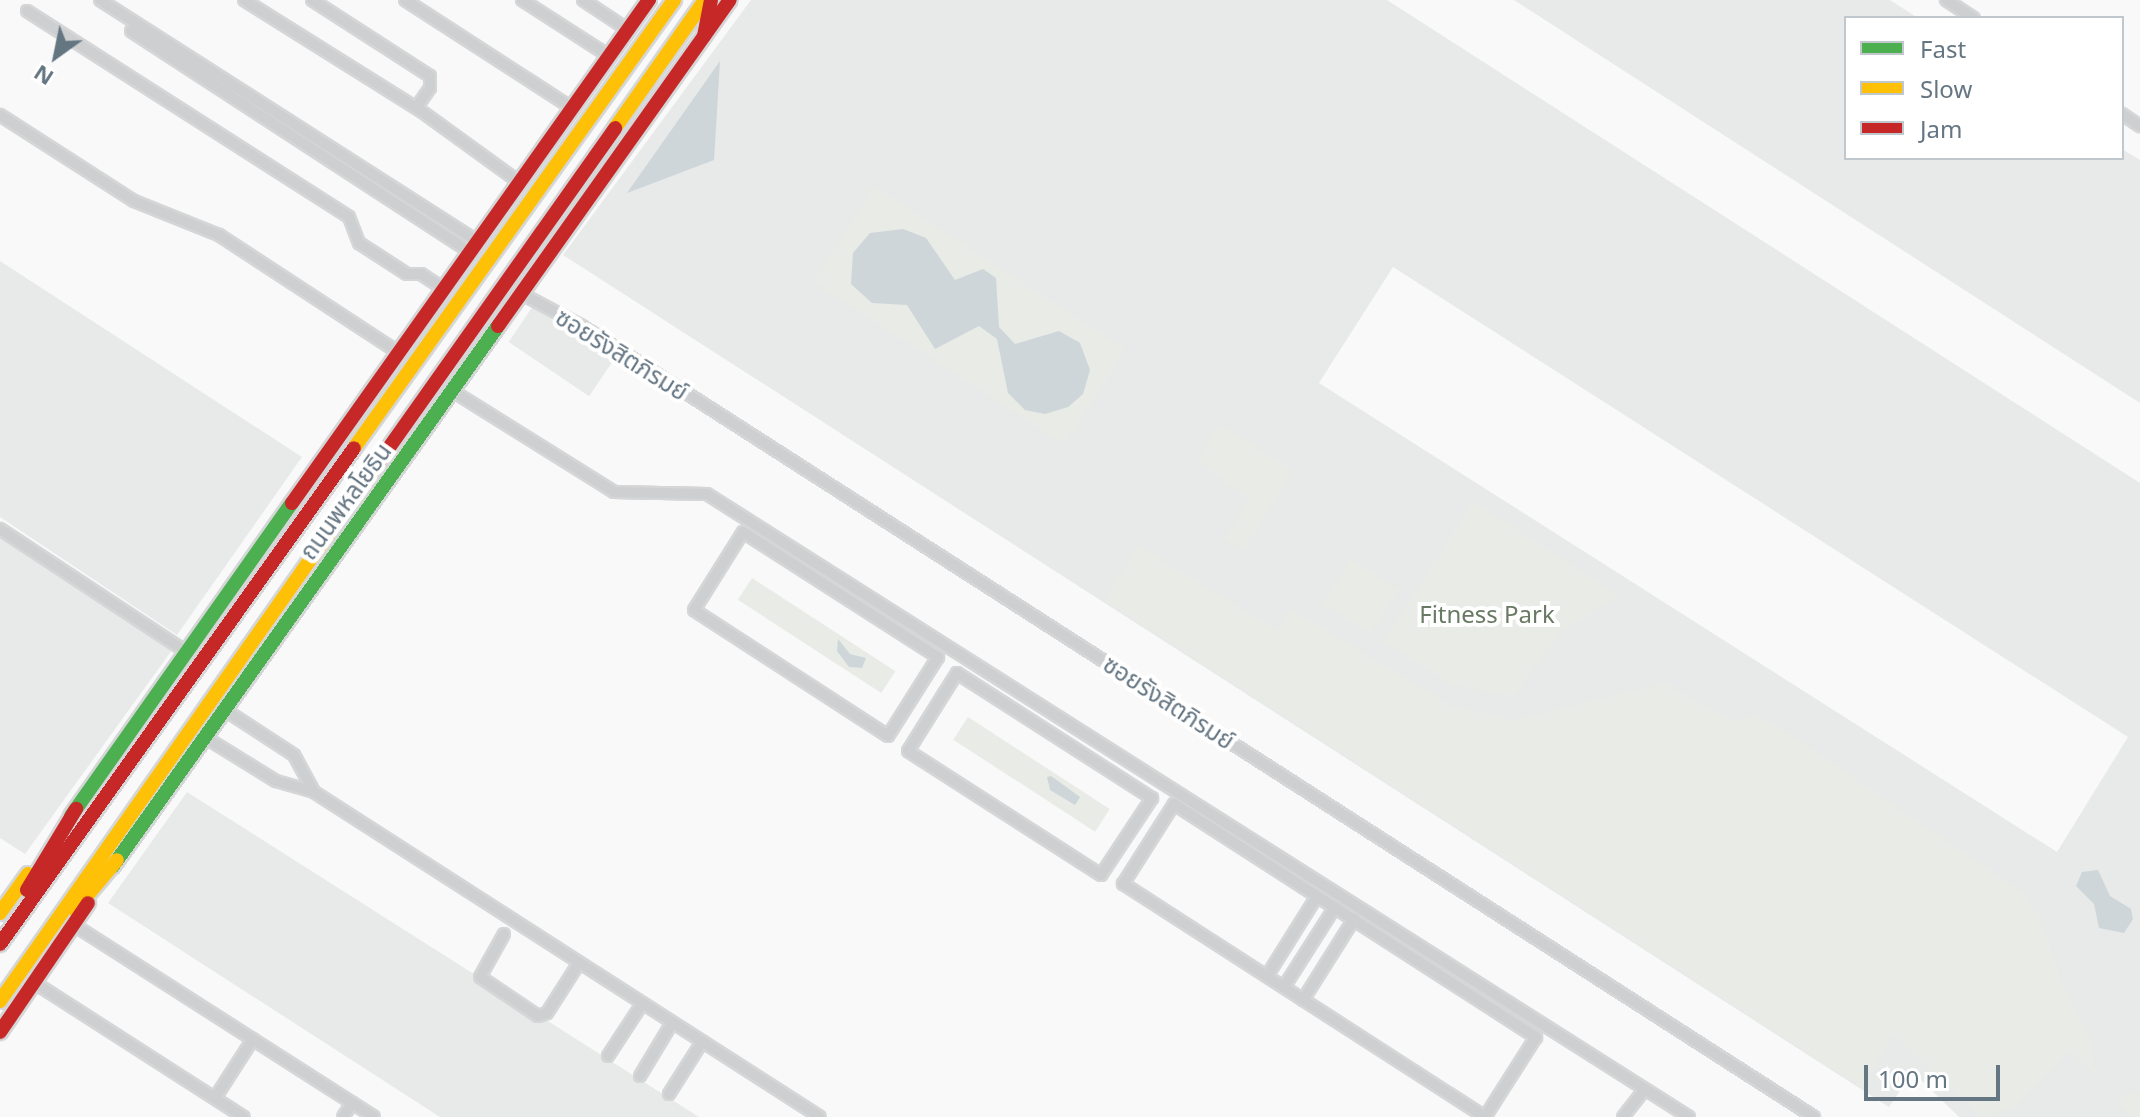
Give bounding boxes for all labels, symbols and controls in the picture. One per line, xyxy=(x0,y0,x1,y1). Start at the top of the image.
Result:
north arrow xyxy=(16,16,96,96)
legend xyxy=(1844,16,2124,160)
text: Fast xyxy=(1920,32,1966,65)
text: N xyxy=(27,59,59,94)
text: Slow xyxy=(1920,72,1972,105)
text: Jam xyxy=(1920,112,1962,145)
street label: ซอยรังสิตภิรมย์ xyxy=(551,302,693,406)
street label: ถนนพหลโยธิน xyxy=(293,437,397,565)
park label: Fitness Park xyxy=(1419,600,1555,628)
street label: ซอยรังสิตภิรมย์ xyxy=(1098,649,1240,755)
scale bar xyxy=(1868,1049,2004,1099)
text: 100 m xyxy=(1878,1062,1948,1095)

